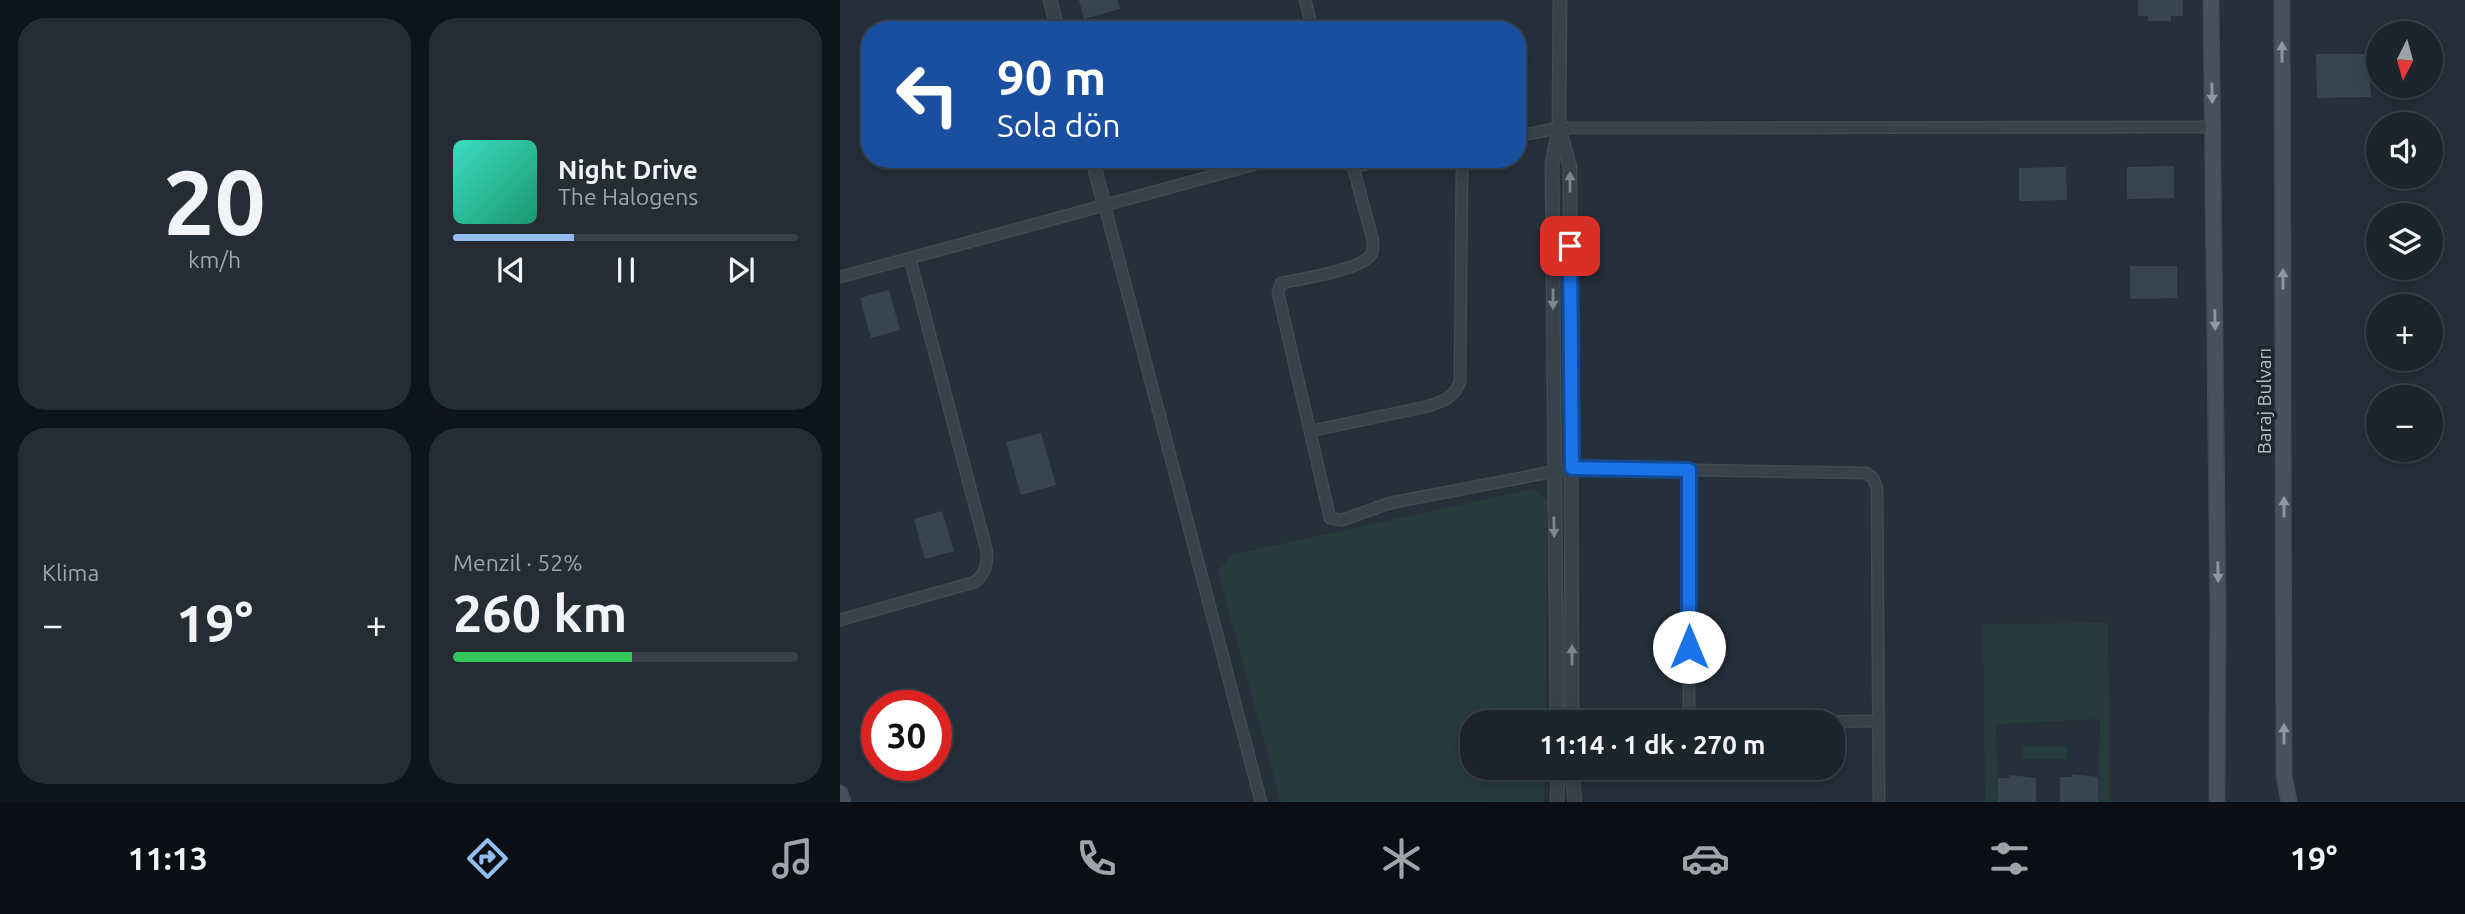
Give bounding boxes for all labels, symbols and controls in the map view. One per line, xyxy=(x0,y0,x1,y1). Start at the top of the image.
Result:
north arrow xyxy=(2366,21,2443,98)
map controls xyxy=(2366,21,2443,462)
one-way arrow xyxy=(2276,40,2288,62)
icon: left xyxy=(882,49,973,140)
text: 90 m xyxy=(997,49,1106,104)
one-way arrow xyxy=(2206,82,2218,104)
text: Sola dön xyxy=(997,107,1120,143)
button: sound xyxy=(2366,112,2443,189)
text: 20 xyxy=(163,150,266,252)
text: Night Drive xyxy=(558,155,698,184)
one-way arrow xyxy=(1564,171,1576,193)
text: The Halogens xyxy=(558,184,698,209)
button: layers xyxy=(2366,203,2443,280)
pin xyxy=(1540,216,1600,276)
icon: arrive xyxy=(1551,227,1589,265)
text: km/h xyxy=(188,247,241,272)
icon: previous xyxy=(492,251,530,289)
icon: pause xyxy=(607,251,645,289)
icon: next xyxy=(722,251,760,289)
one-way arrow xyxy=(2277,268,2289,290)
one-way arrow xyxy=(1547,288,1559,310)
button: + xyxy=(2366,294,2443,371)
one-way arrow xyxy=(2209,309,2221,331)
street label: Baraj Bulvarı xyxy=(2253,348,2275,454)
button: − xyxy=(2366,385,2443,462)
one-way arrow xyxy=(2278,495,2289,517)
one-way arrow xyxy=(1548,516,1560,538)
text: Menzil · 52% xyxy=(453,550,583,575)
text: Klima xyxy=(42,560,99,585)
one-way arrow xyxy=(2212,561,2224,583)
text: 260 km xyxy=(453,584,627,642)
text: 19° xyxy=(176,594,253,652)
text: − xyxy=(42,603,63,645)
text: + xyxy=(366,603,387,645)
position arrow xyxy=(1652,610,1726,684)
one-way arrow xyxy=(1566,643,1578,665)
speed limit sign: 30 xyxy=(861,690,952,781)
one-way arrow xyxy=(2278,723,2290,745)
text: 11:14 · 1 dk · 270 m xyxy=(1539,730,1766,759)
icon: directions xyxy=(463,834,512,883)
icon: music xyxy=(768,834,817,883)
icon: phone xyxy=(1072,834,1121,883)
icon: climate xyxy=(1377,834,1426,883)
icon: car xyxy=(1681,834,1730,883)
icon: filters xyxy=(1985,834,2034,883)
text: 11:13 xyxy=(128,840,208,876)
text: 19° xyxy=(2290,840,2337,876)

